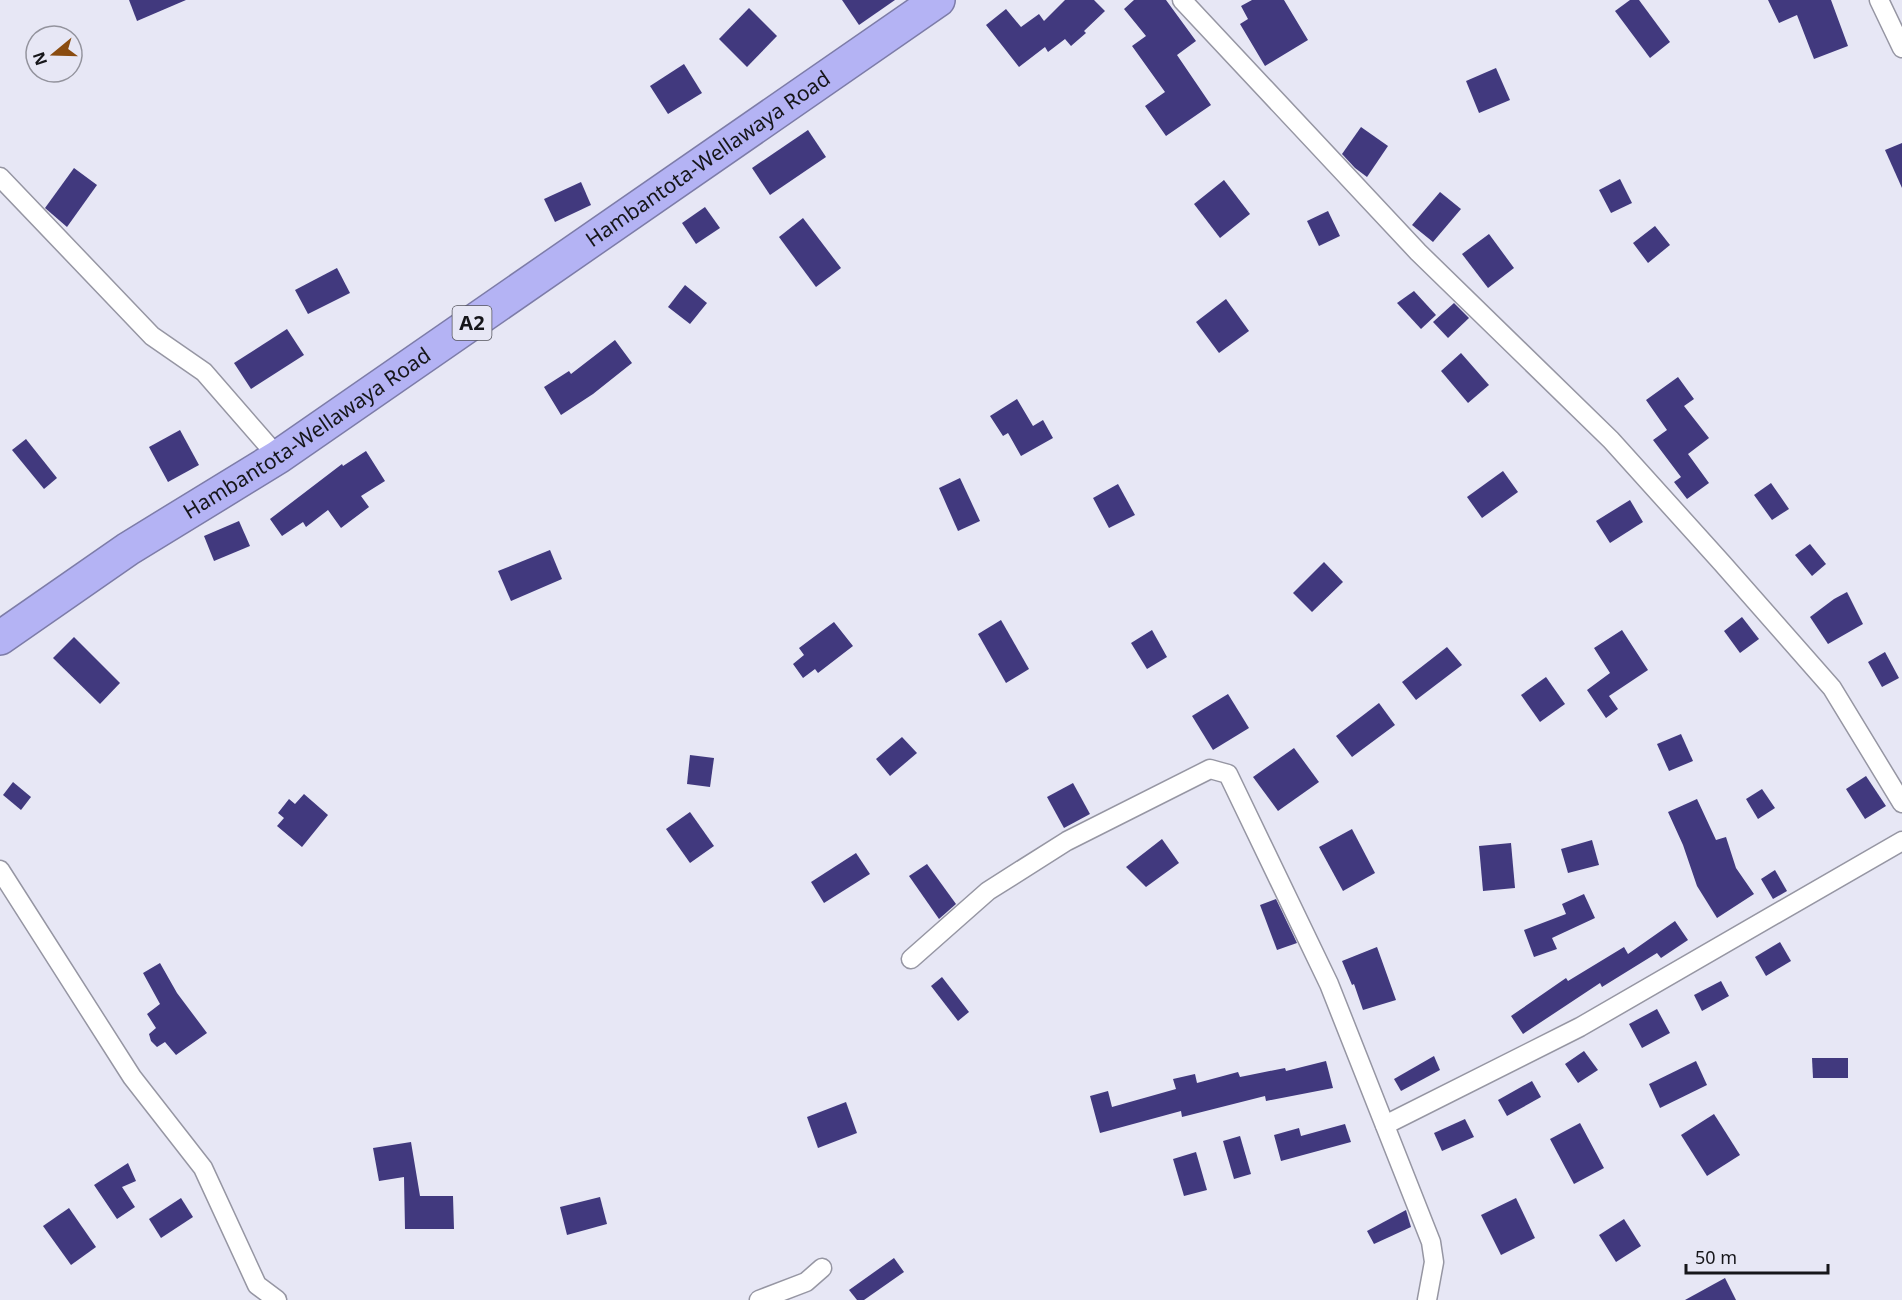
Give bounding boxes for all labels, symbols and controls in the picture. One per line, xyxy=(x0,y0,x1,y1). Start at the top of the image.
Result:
north arrow xyxy=(24,24,84,84)
text: N xyxy=(27,49,52,69)
street label: Hambantota-Wellawaya Road xyxy=(580,64,835,253)
road number: A2 xyxy=(452,306,492,340)
street label: Hambantota-Wellawaya Road xyxy=(178,341,436,525)
scale bar xyxy=(1686,1237,1828,1275)
text: 50 m xyxy=(1695,1245,1737,1269)

